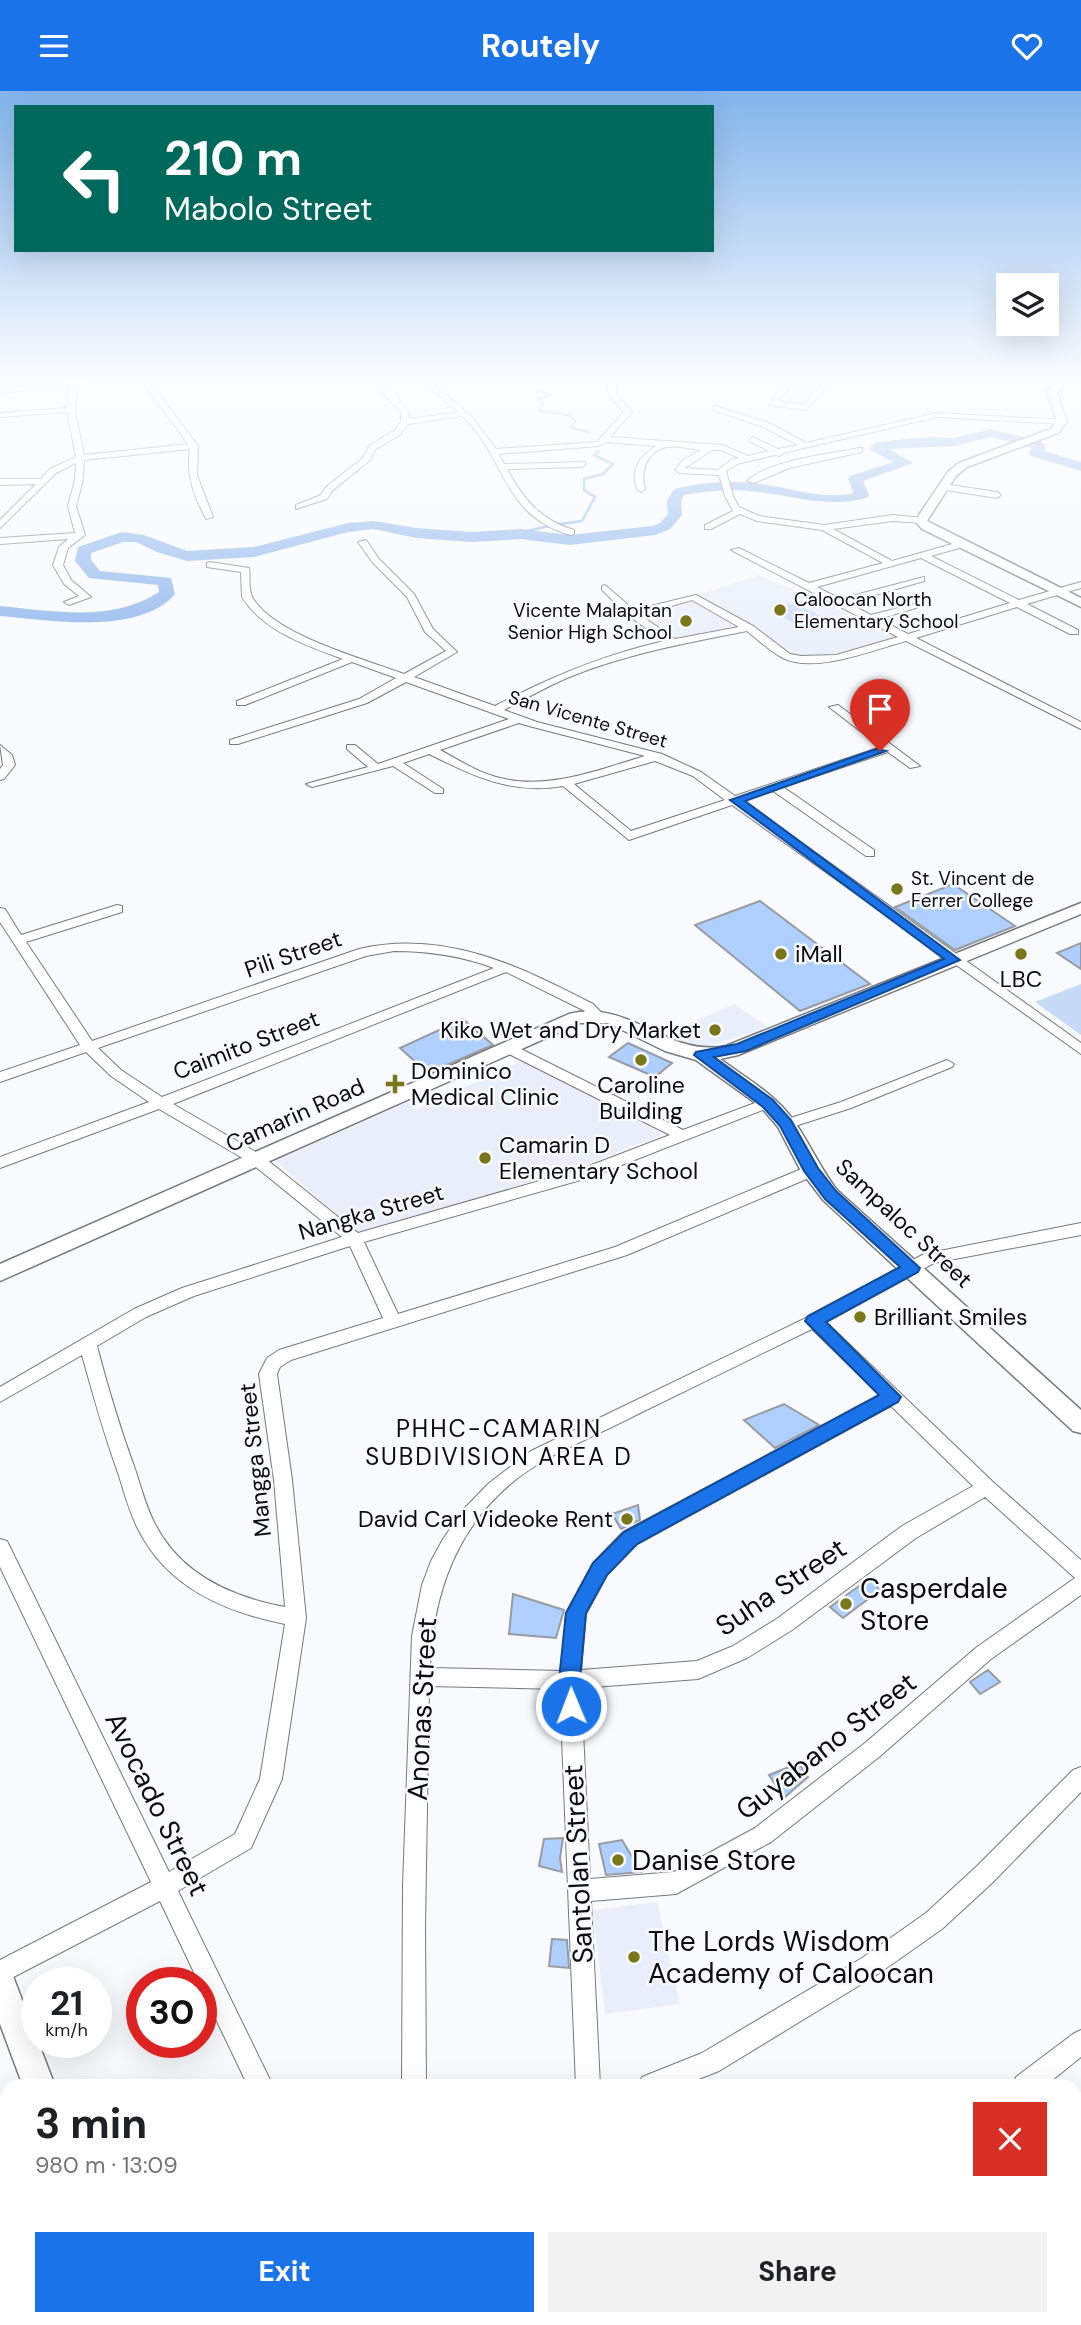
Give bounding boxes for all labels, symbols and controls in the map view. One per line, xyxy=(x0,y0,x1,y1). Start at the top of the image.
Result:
text: Routely xyxy=(481,25,600,67)
icon: menu xyxy=(35,27,73,65)
icon: heart xyxy=(1008,27,1046,65)
text: 210 m xyxy=(164,126,302,190)
icon: left xyxy=(49,133,140,224)
text: Mabolo Street xyxy=(164,188,373,230)
map controls xyxy=(996,273,1059,336)
button: layers xyxy=(996,273,1059,336)
place label: Caloocan North Elementary School xyxy=(794,587,958,634)
place label: Vicente Malapitan Senior High School xyxy=(508,598,672,645)
marker: Caloocan North Elementary School xyxy=(772,602,788,618)
marker: Vicente Malapitan Senior High School xyxy=(678,613,694,629)
pin xyxy=(850,679,910,751)
street label: San Vicente Street xyxy=(506,684,670,754)
icon: arrive xyxy=(861,690,899,728)
place label: St. Vincent de Ferrer College xyxy=(911,866,1034,913)
marker: St. Vincent de Ferrer College xyxy=(889,881,905,897)
street label: Pili Street xyxy=(240,923,346,985)
place label: iMall xyxy=(795,939,843,969)
marker: iMall xyxy=(773,946,789,962)
marker: LBC xyxy=(1013,946,1029,962)
place label: LBC xyxy=(1000,964,1042,994)
street label: Caimito Street xyxy=(169,1003,323,1087)
place label: Kiko Wet and Dry Market xyxy=(440,1015,701,1045)
marker: Kiko Wet and Dry Market xyxy=(707,1022,723,1038)
marker: Caroline Building xyxy=(633,1052,649,1068)
place label: Dominico Medical Clinic xyxy=(411,1056,559,1112)
place label: Caroline Building xyxy=(597,1070,685,1126)
street label: Camarin Road xyxy=(221,1071,369,1159)
marker: Dominico Medical Clinic xyxy=(385,1074,405,1094)
place label: Camarin D Elementary School xyxy=(499,1130,698,1186)
marker: Camarin D Elementary School xyxy=(477,1150,493,1166)
street label: Sampaloc Street xyxy=(829,1152,979,1294)
street label: Nangka Street xyxy=(295,1177,447,1247)
place label: Brilliant Smiles xyxy=(874,1302,1028,1332)
marker: Brilliant Smiles xyxy=(852,1309,868,1325)
street label: Mangga Street xyxy=(232,1382,278,1538)
district label: PHHC-CAMARIN SUBDIVISION AREA D xyxy=(365,1413,633,1472)
place label: David Carl Videoke Rent xyxy=(358,1504,613,1534)
marker: David Carl Videoke Rent xyxy=(619,1511,635,1527)
street label: Suha Street xyxy=(708,1530,854,1644)
place label: Casperdale Store xyxy=(860,1570,1008,1639)
marker: Casperdale Store xyxy=(838,1596,854,1612)
street label: Anonas Street xyxy=(399,1616,445,1802)
street label: Guyabano Street xyxy=(728,1664,924,1828)
position arrow xyxy=(534,1669,608,1743)
street label: Avocado Street xyxy=(97,1706,217,1902)
street label: Santolan Street xyxy=(554,1764,602,1964)
place label: Danise Store xyxy=(632,1842,796,1879)
marker: Danise Store xyxy=(610,1852,626,1868)
place label: The Lords Wisdom Academy of Caloocan xyxy=(648,1923,934,1992)
marker: The Lords Wisdom Academy of Caloocan xyxy=(626,1949,642,1965)
speed limit sign: 30 xyxy=(126,1967,217,2058)
text: 21 xyxy=(50,1980,83,2026)
text: km/h xyxy=(45,2018,88,2042)
text: 3 min xyxy=(35,2096,147,2151)
button: close xyxy=(973,2102,1047,2176)
text: 980 m · 13:09 xyxy=(35,2150,178,2180)
button: Exit xyxy=(35,2232,534,2312)
button: Share xyxy=(548,2232,1047,2312)

